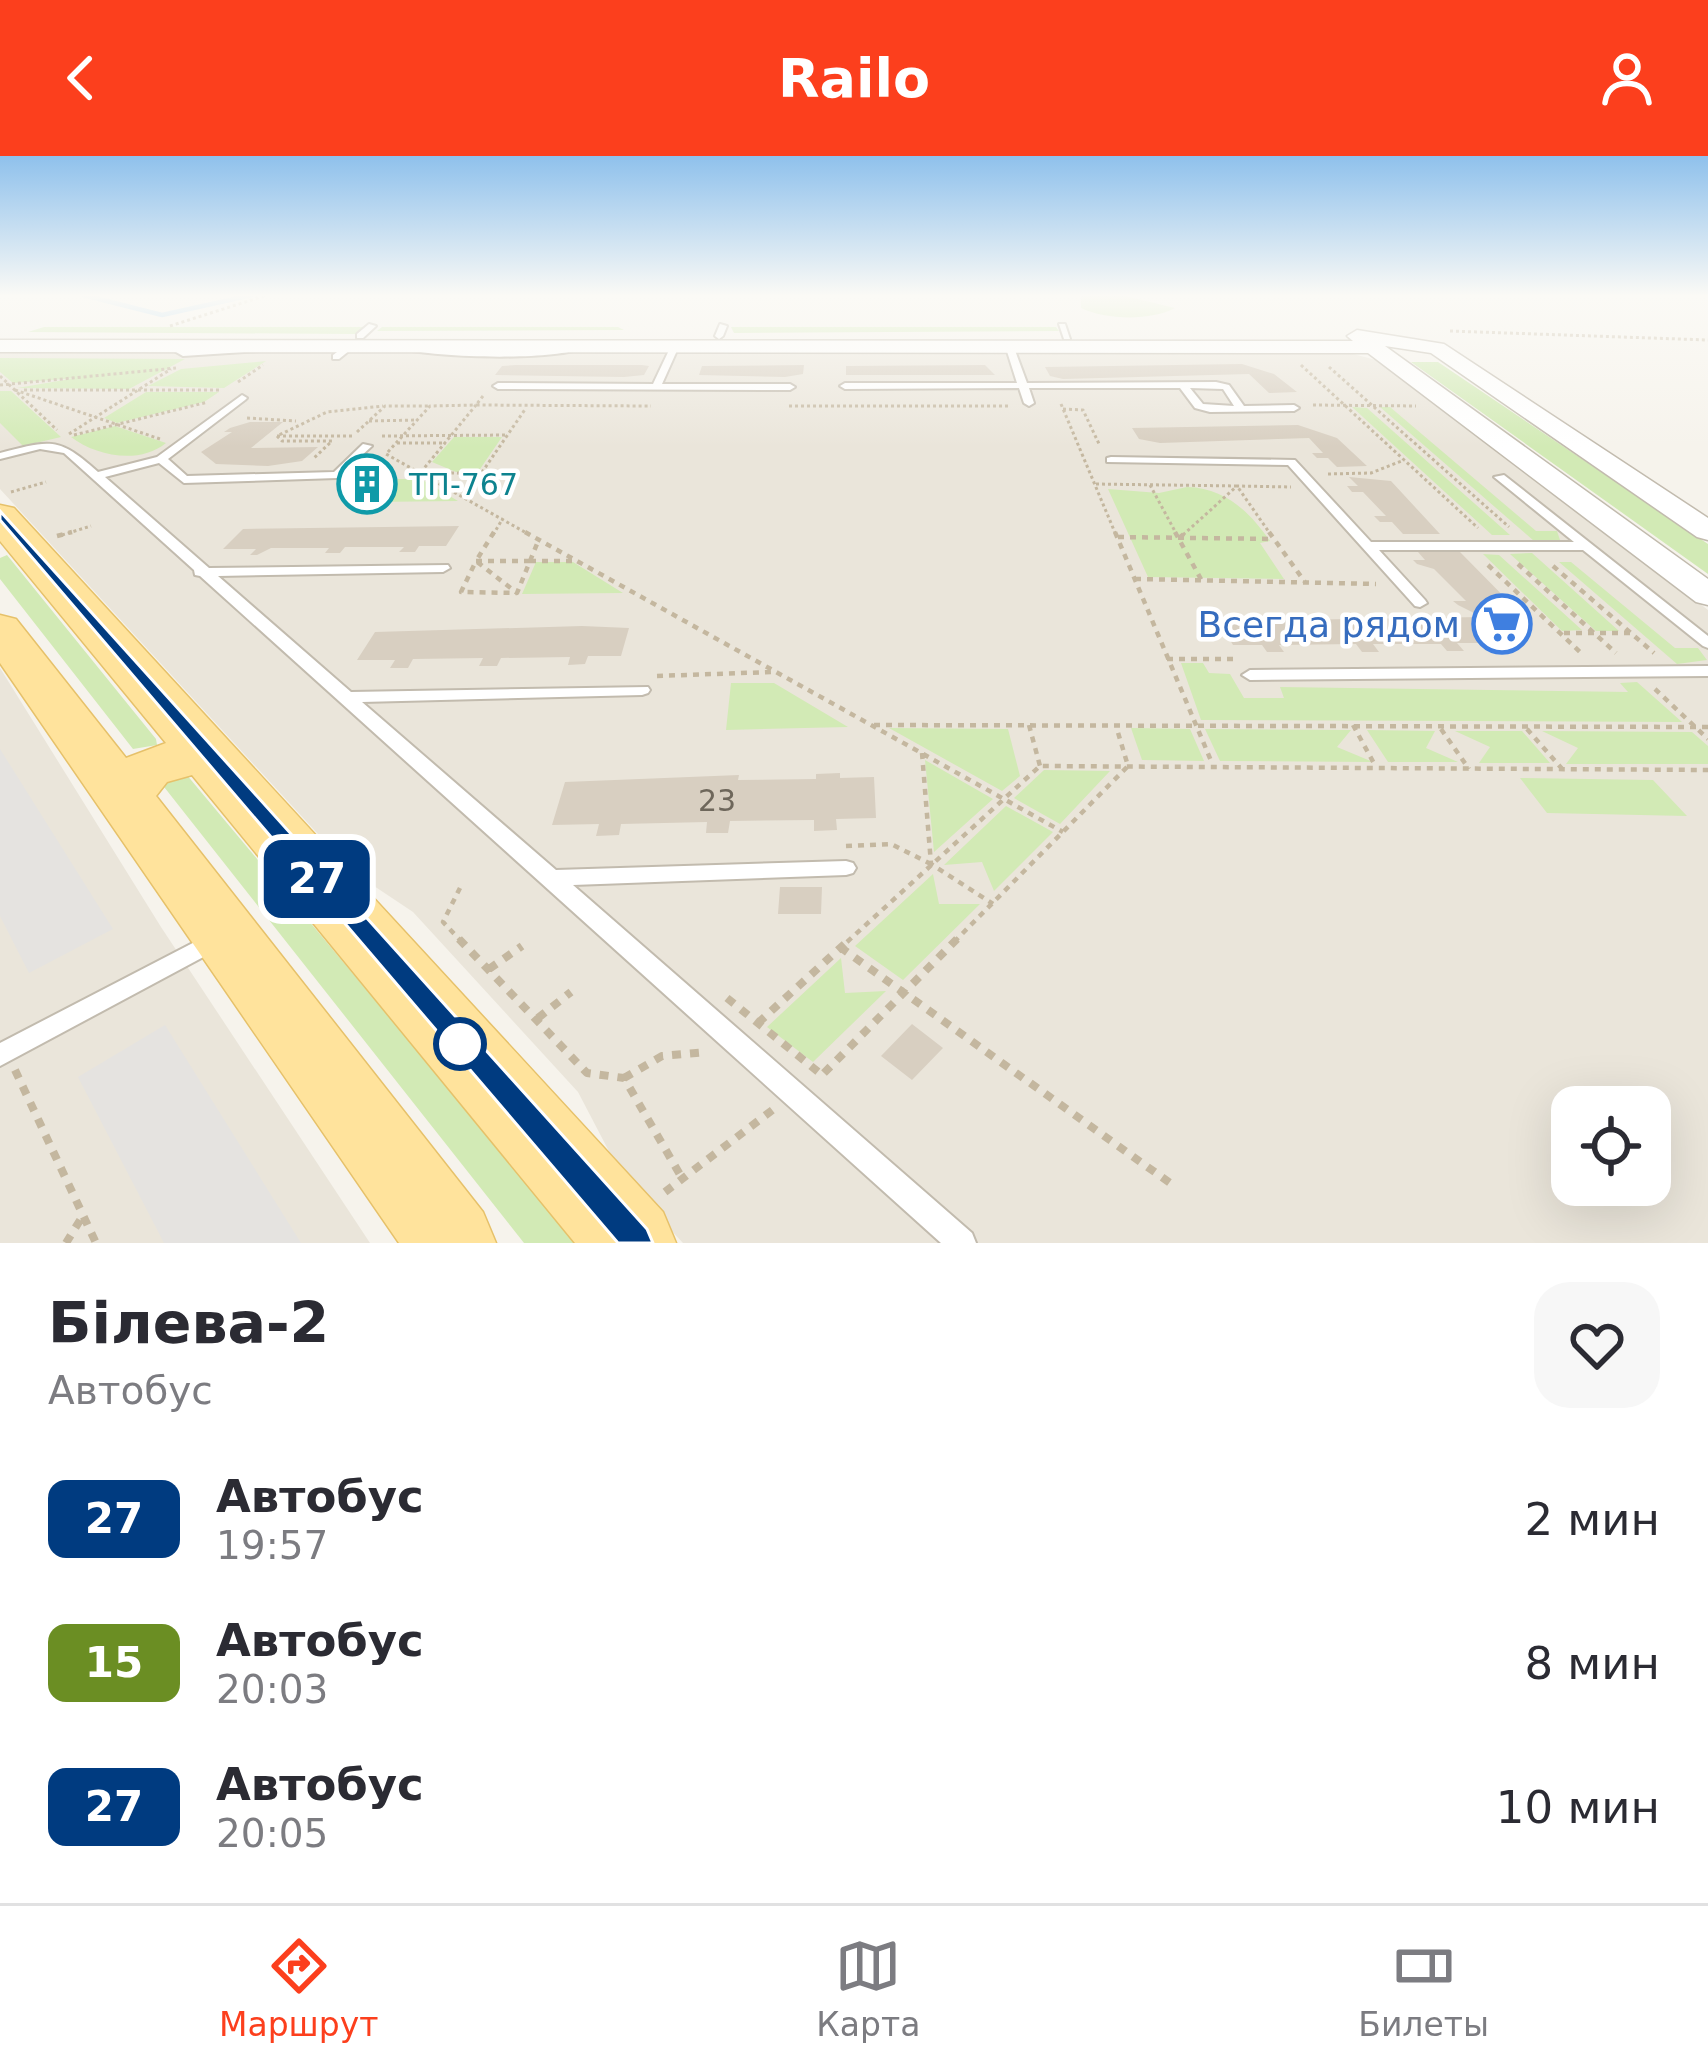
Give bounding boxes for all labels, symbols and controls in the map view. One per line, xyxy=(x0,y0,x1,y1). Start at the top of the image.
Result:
icon: back xyxy=(48,45,114,111)
icon: person xyxy=(1594,45,1660,111)
text: Railo xyxy=(778,47,930,110)
building icon: ТП-767 xyxy=(336,453,398,515)
place label: ТП-767 xyxy=(408,467,518,502)
supermarket icon: Всегда рядом xyxy=(1471,593,1533,655)
place label: Всегда рядом xyxy=(1197,604,1460,645)
house number: 23 xyxy=(698,783,736,818)
line badge: 27 xyxy=(263,840,371,918)
text: 27 xyxy=(288,854,346,903)
unlabelled marker xyxy=(435,1019,485,1069)
map controls xyxy=(1551,1086,1671,1206)
button: locate xyxy=(1551,1086,1671,1206)
button: heart xyxy=(1534,1282,1660,1408)
text: Білева-2 xyxy=(48,1290,329,1356)
text: Автобус xyxy=(48,1368,213,1413)
text: Автобус xyxy=(216,1470,424,1523)
text: 2 мин xyxy=(1524,1493,1660,1546)
text: 27 xyxy=(85,1494,143,1543)
text: 19:57 xyxy=(216,1523,328,1568)
text: Автобус xyxy=(216,1614,424,1667)
text: 8 мин xyxy=(1524,1637,1660,1690)
text: 15 xyxy=(85,1638,143,1687)
text: 20:03 xyxy=(216,1667,328,1712)
text: Автобус xyxy=(216,1758,424,1811)
text: 10 мин xyxy=(1496,1781,1660,1834)
text: 27 xyxy=(85,1782,143,1831)
text: 20:05 xyxy=(216,1811,328,1856)
tab: Маршрут xyxy=(219,1933,378,2044)
tab: Карта xyxy=(816,1933,920,2044)
tab: Билеты xyxy=(1358,1933,1489,2044)

